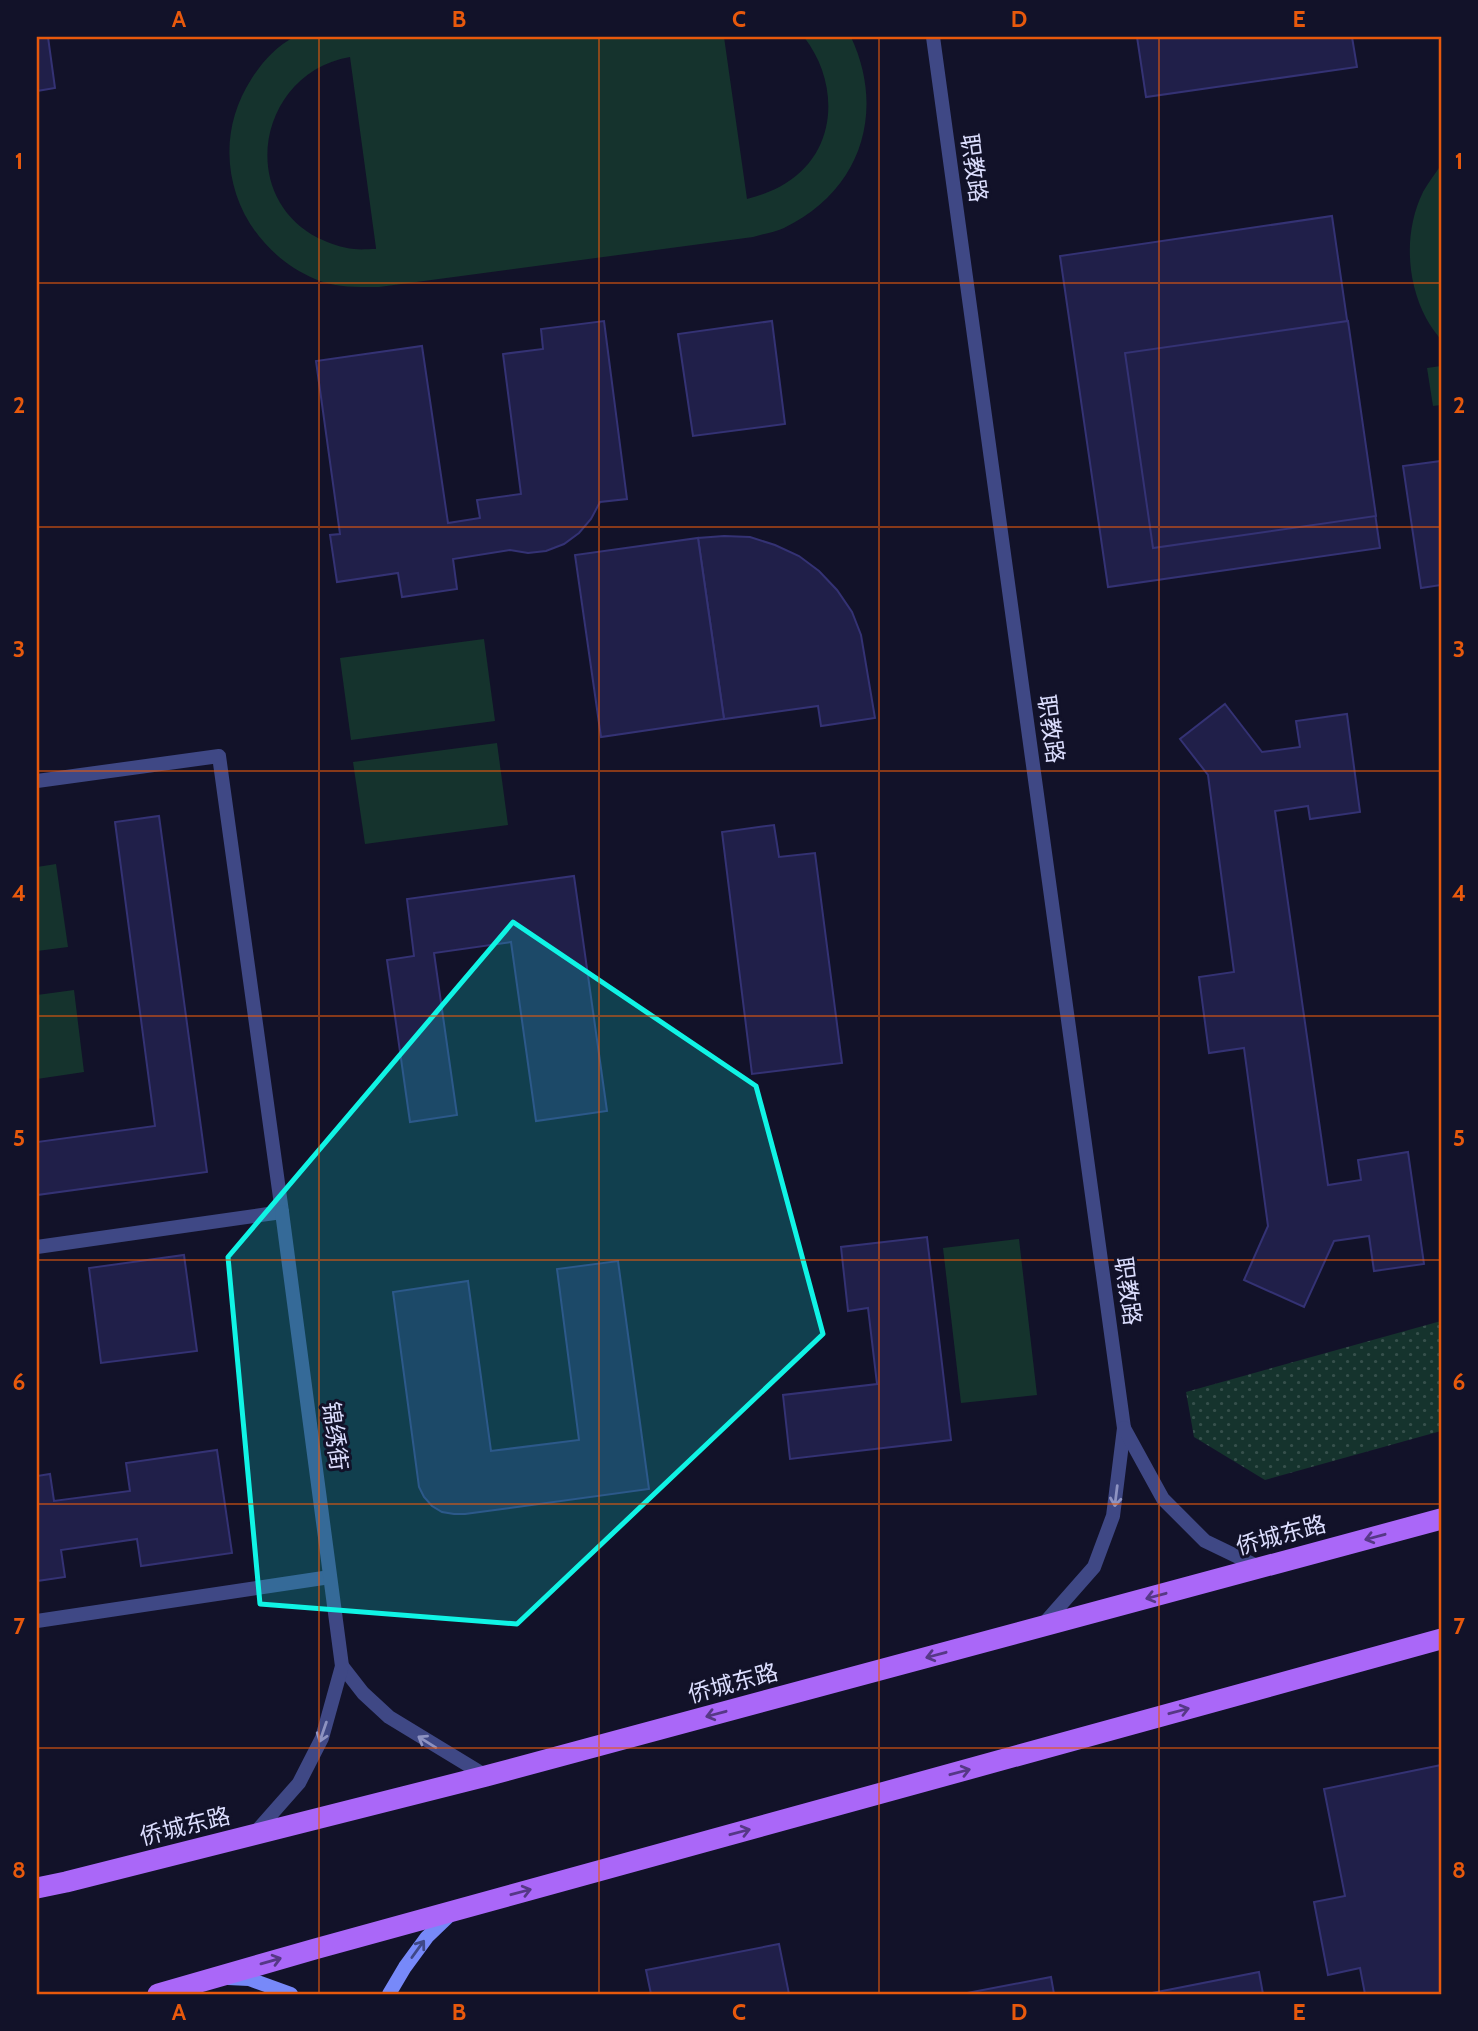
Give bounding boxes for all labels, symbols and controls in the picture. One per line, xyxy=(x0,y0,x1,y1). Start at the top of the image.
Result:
text: A xyxy=(172,5,187,33)
text: B xyxy=(452,5,466,33)
text: C xyxy=(732,5,746,33)
text: D xyxy=(1011,5,1027,33)
text: E xyxy=(1292,5,1306,33)
street label: 职教路 xyxy=(955,132,993,204)
text: 1 xyxy=(15,147,23,175)
text: 1 xyxy=(1455,147,1463,175)
text: 2 xyxy=(13,391,25,419)
text: 2 xyxy=(1453,391,1465,419)
text: 3 xyxy=(13,635,25,663)
text: 3 xyxy=(1453,635,1465,663)
street label: 职教路 xyxy=(1032,693,1070,765)
text: 4 xyxy=(12,879,26,907)
text: 4 xyxy=(1452,879,1466,907)
text: 5 xyxy=(13,1124,25,1152)
text: 5 xyxy=(1453,1124,1465,1152)
street label: 职教路 xyxy=(1109,1255,1147,1327)
text: 6 xyxy=(13,1368,25,1396)
text: 6 xyxy=(1453,1368,1465,1396)
street label: 锦绣街 xyxy=(317,1400,353,1472)
one-way arrow xyxy=(1109,1484,1122,1507)
street label: 侨城东路 xyxy=(1233,1510,1329,1560)
one-way arrow xyxy=(1365,1531,1387,1544)
one-way arrow xyxy=(1145,1590,1167,1603)
text: 7 xyxy=(13,1612,25,1640)
text: 7 xyxy=(1453,1612,1465,1640)
one-way arrow xyxy=(925,1650,947,1663)
street label: 侨城东路 xyxy=(685,1658,781,1708)
one-way arrow xyxy=(1168,1704,1190,1717)
one-way arrow xyxy=(705,1709,727,1722)
one-way arrow xyxy=(316,1721,328,1743)
one-way arrow xyxy=(418,1734,437,1749)
one-way arrow xyxy=(949,1764,971,1777)
street label: 侨城东路 xyxy=(137,1801,233,1851)
one-way arrow xyxy=(729,1825,751,1838)
text: 8 xyxy=(12,1856,26,1884)
text: 8 xyxy=(1452,1856,1466,1884)
one-way arrow xyxy=(510,1885,532,1898)
one-way arrow xyxy=(411,1940,425,1959)
one-way arrow xyxy=(259,1954,281,1967)
text: A xyxy=(172,1998,187,2026)
text: B xyxy=(452,1998,466,2026)
text: C xyxy=(732,1998,746,2026)
text: D xyxy=(1011,1998,1027,2026)
text: E xyxy=(1292,1998,1306,2026)

